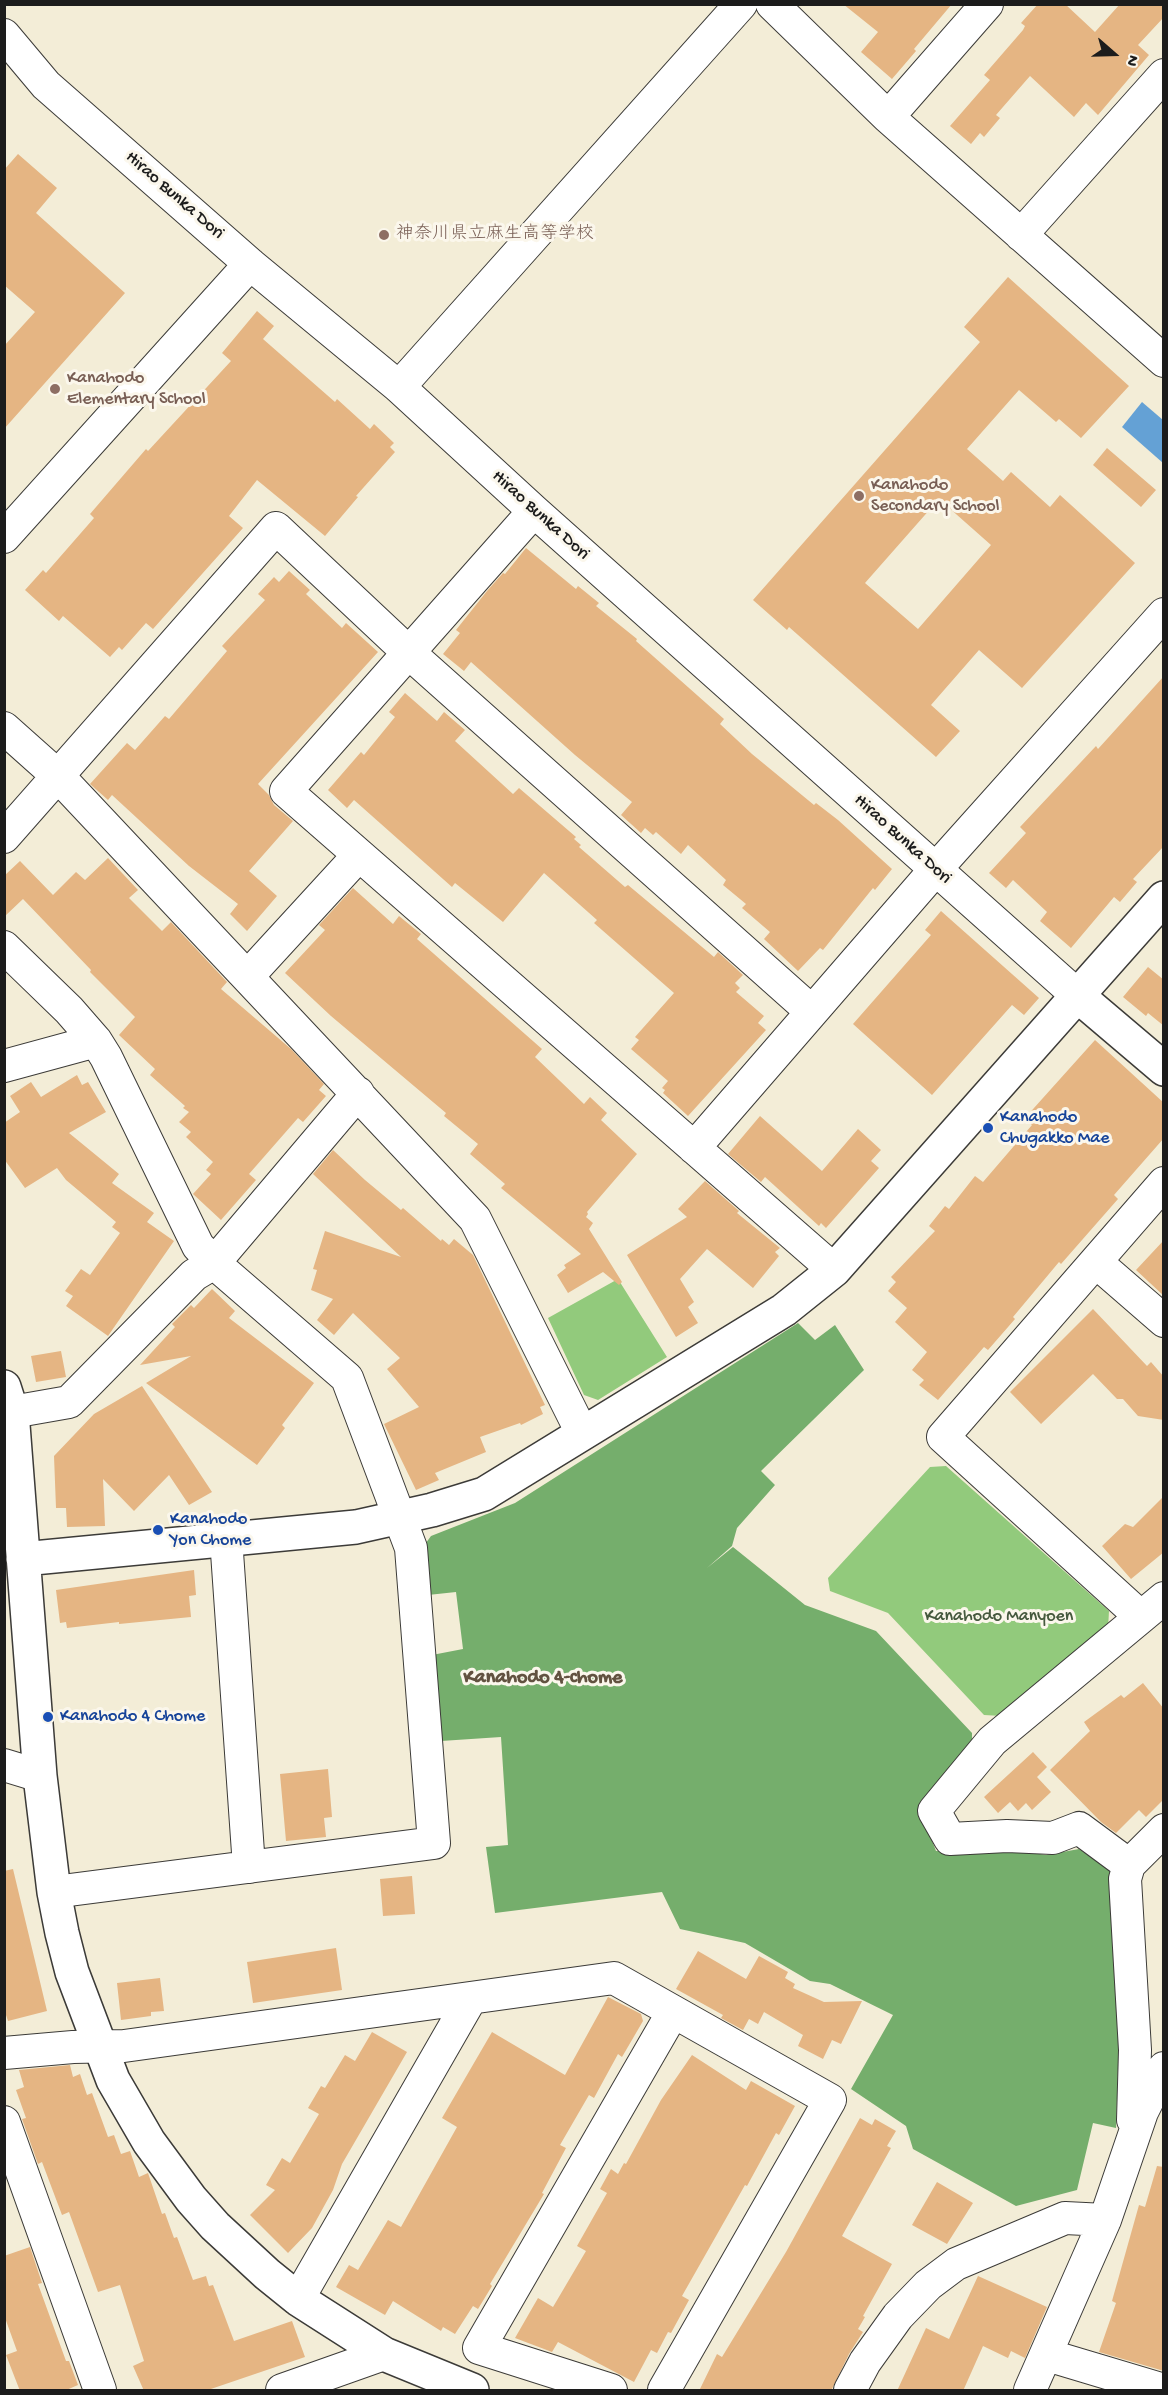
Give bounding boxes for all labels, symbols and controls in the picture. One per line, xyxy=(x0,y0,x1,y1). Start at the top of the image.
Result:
north arrow xyxy=(1084,24,1144,84)
text: N xyxy=(1121,52,1142,68)
street label: Hirao Bunka Dori xyxy=(120,147,228,245)
place label: 神奈川県立麻生高等学校 xyxy=(396,224,594,246)
marker: 神奈川県立麻生高等学校 xyxy=(377,228,391,242)
place label: Kanahodo Elementary School xyxy=(67,368,206,410)
marker: Kanahodo Elementary School xyxy=(48,382,62,396)
street label: Hirao Bunka Dori xyxy=(487,466,593,566)
place label: Kanahodo Secondary School xyxy=(871,475,999,518)
marker: Kanahodo Secondary School xyxy=(852,489,866,503)
street label: Hirao Bunka Dori xyxy=(849,790,955,890)
place label: Kanahodo Chugakko Mae xyxy=(1000,1107,1110,1150)
marker: Kanahodo Chugakko Mae xyxy=(981,1121,995,1135)
place label: Kanahodo Yon Chome xyxy=(170,1509,251,1552)
marker: Kanahodo Yon Chome xyxy=(151,1523,165,1537)
park label: Kanahodo Manyoen xyxy=(925,1606,1073,1628)
district label: Kanahodo 4-chome xyxy=(464,1667,622,1691)
place label: Kanahodo 4 Chome xyxy=(60,1706,205,1728)
marker: Kanahodo 4 Chome xyxy=(41,1710,55,1724)

